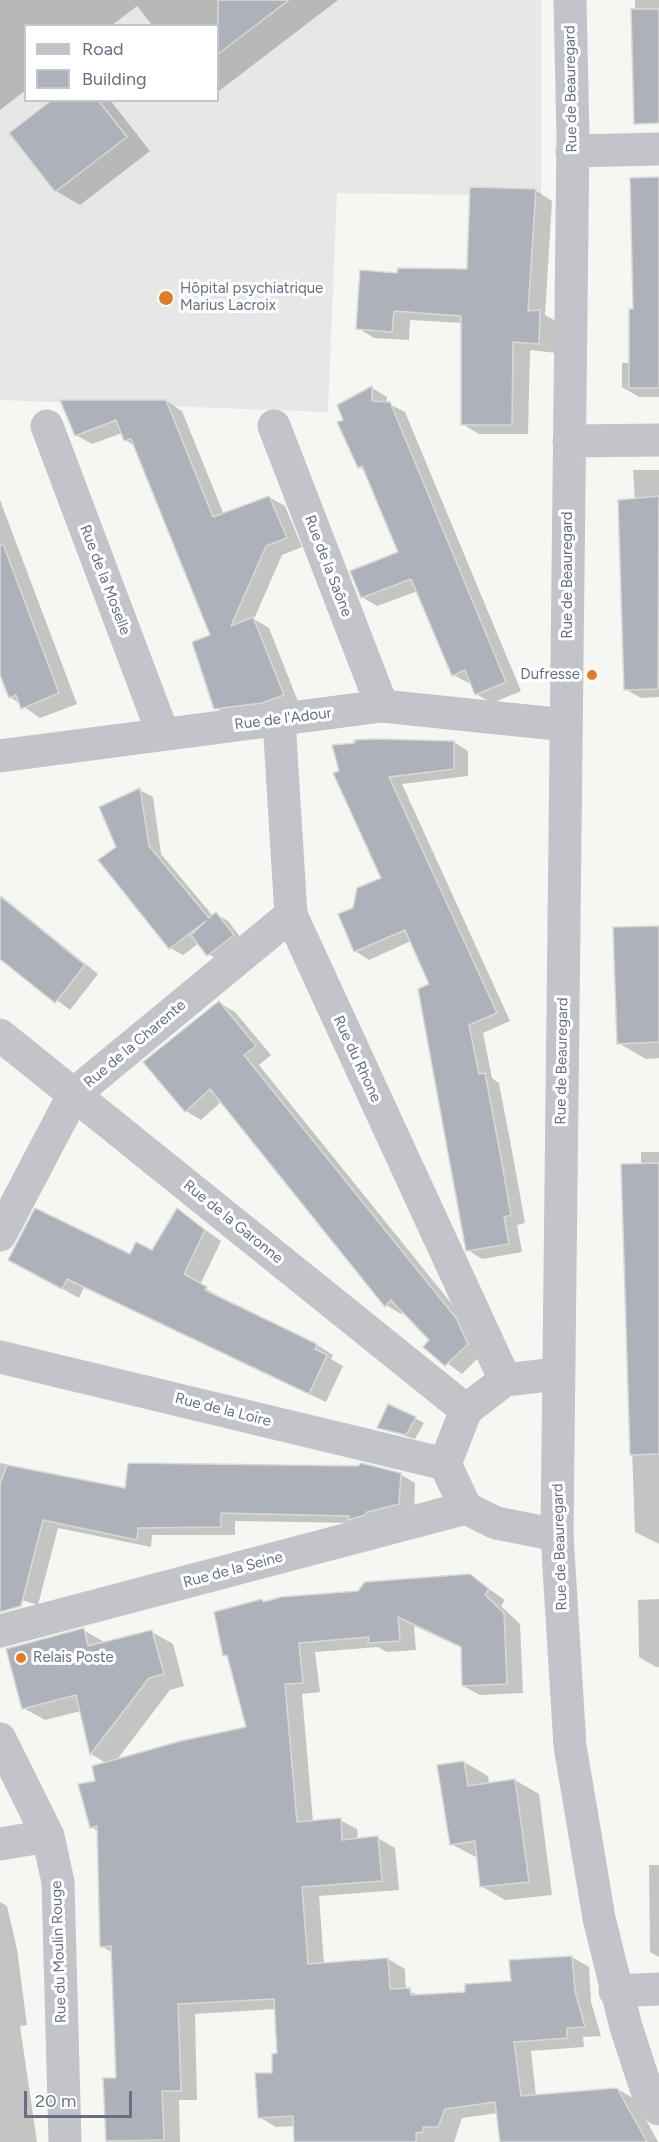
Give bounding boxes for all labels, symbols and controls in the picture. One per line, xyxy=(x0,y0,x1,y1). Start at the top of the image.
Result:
legend xyxy=(24,24,219,102)
street label: Rue de Beauregard xyxy=(561,25,581,153)
text: Road xyxy=(82,38,123,60)
text: Building xyxy=(82,68,147,90)
place label: Hôpital psychiatrique Marius Lacroix xyxy=(180,280,323,315)
marker: Hôpital psychiatrique Marius Lacroix xyxy=(157,289,175,307)
street label: Rue de Beauregard xyxy=(559,511,577,639)
street label: Rue de la Saône xyxy=(300,513,356,619)
street label: Rue de la Moselle xyxy=(76,522,134,638)
place label: Dufresse xyxy=(520,666,580,684)
marker: Dufresse xyxy=(585,668,599,682)
street label: Rue de l'Adour xyxy=(233,704,333,734)
street label: Rue de la Charente xyxy=(80,996,190,1092)
street label: Rue de Beauregard xyxy=(552,997,572,1125)
street label: Rue du Rhone xyxy=(329,1013,385,1105)
street label: Rue de la Garonne xyxy=(180,1176,286,1268)
street label: Rue de la Loire xyxy=(173,1389,273,1431)
street label: Rue de Beauregard xyxy=(549,1483,571,1611)
street label: Rue de la Seine xyxy=(181,1548,285,1592)
place label: Relais Poste xyxy=(33,1649,114,1667)
marker: Relais Poste xyxy=(14,1651,28,1665)
street label: Rue du Moulin Rouge xyxy=(48,1880,70,2024)
scale bar xyxy=(27,2079,135,2117)
text: 20 m xyxy=(35,2090,76,2112)

